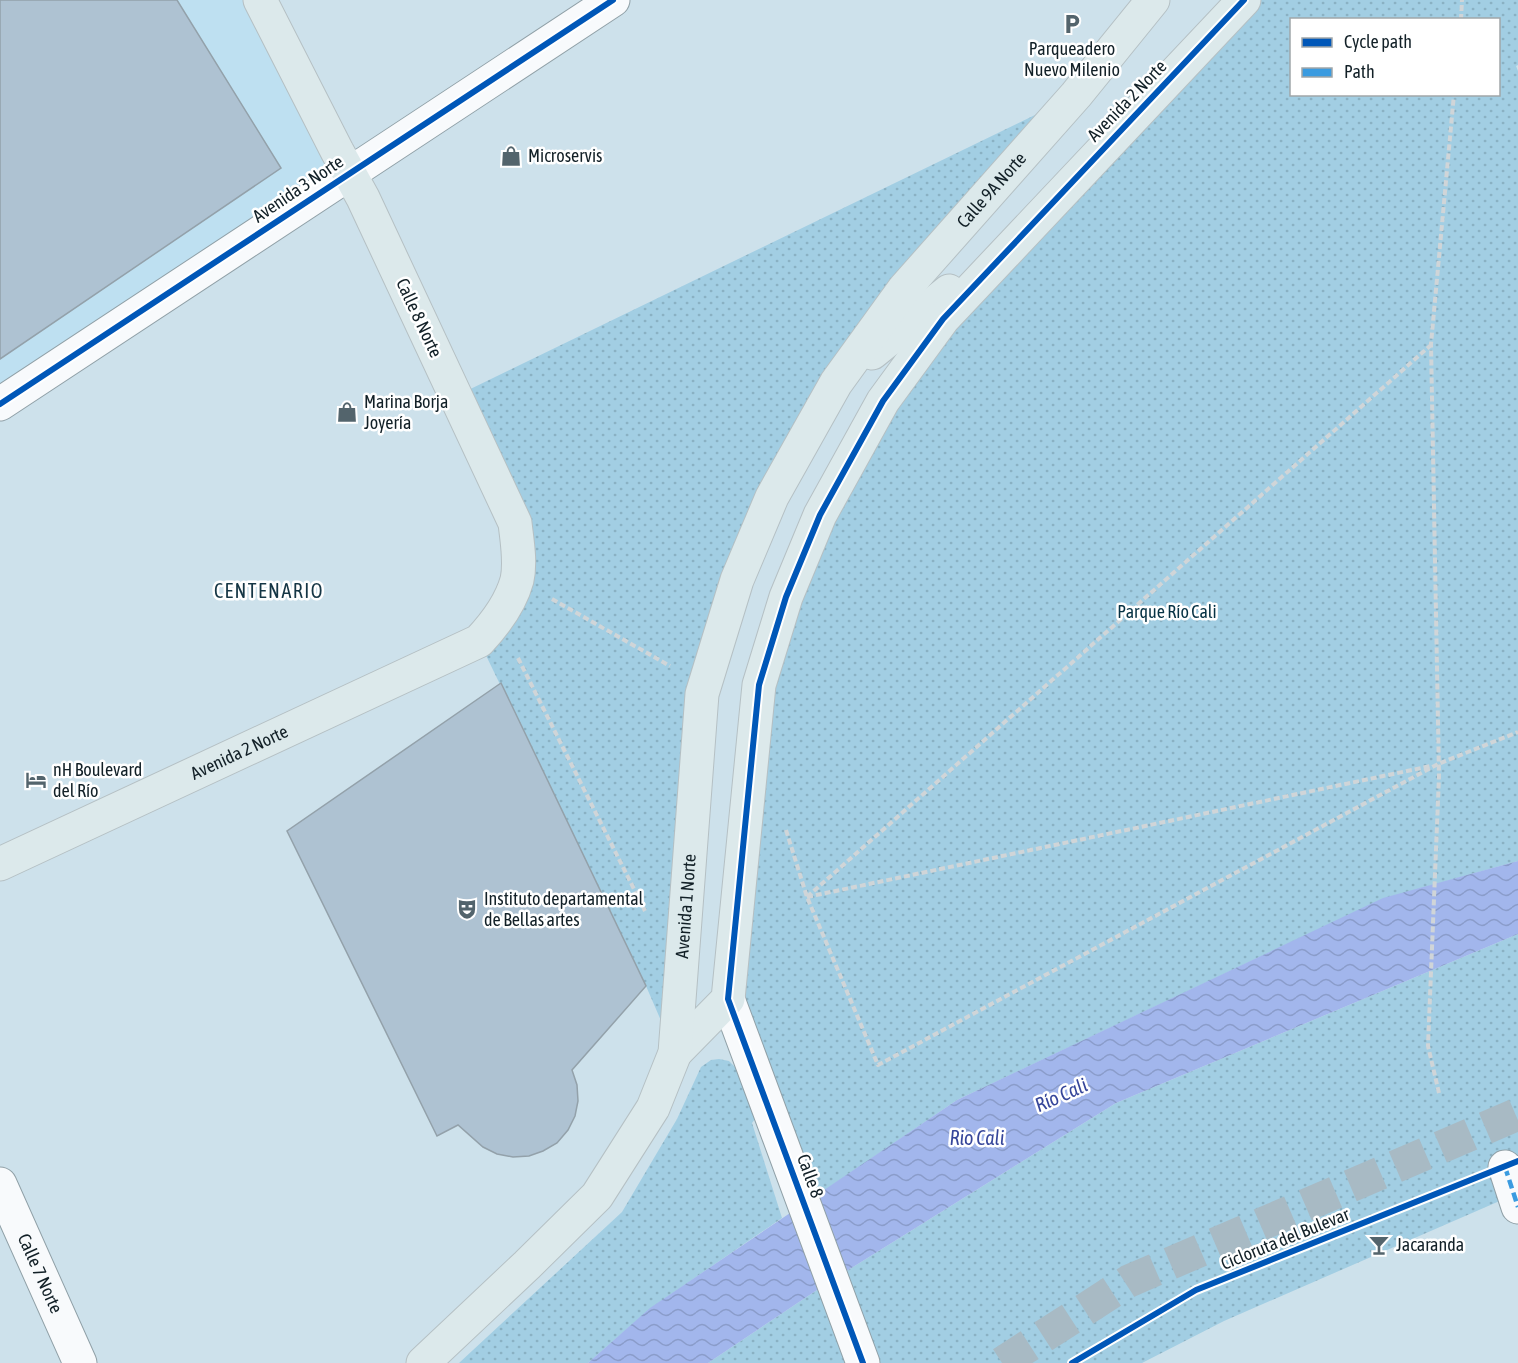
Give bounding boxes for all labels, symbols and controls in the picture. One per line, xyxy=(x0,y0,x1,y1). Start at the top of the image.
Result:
parking icon: Parqueadero Nuevo Milenio xyxy=(1060,12,1084,36)
legend xyxy=(1290,18,1500,96)
text: Cycle path xyxy=(1344,31,1412,52)
place label: Parqueadero Nuevo Milenio xyxy=(1024,38,1120,80)
street label: Avenida 2 Norte xyxy=(1083,56,1171,146)
text: Path xyxy=(1344,61,1375,82)
shop icon: Microservis xyxy=(499,144,523,168)
place label: Microservis xyxy=(528,145,602,166)
street label: Calle 9A Norte xyxy=(952,148,1030,232)
street label: Avenida 3 Norte xyxy=(248,151,347,227)
street label: Calle 8 Norte xyxy=(392,275,447,361)
place label: Marina Borja Joyería xyxy=(364,391,448,433)
shop icon: Marina Borja Joyería xyxy=(335,400,359,424)
district label: CENTENARIO xyxy=(214,579,324,602)
park label: Parque Río Cali xyxy=(1117,601,1217,622)
street label: Avenida 2 Norte xyxy=(187,720,291,784)
place label: nH Boulevard del Río xyxy=(53,759,142,801)
hotel icon: nH Boulevard del Río xyxy=(24,768,48,792)
street label: Avenida 1 Norte xyxy=(671,853,700,959)
place label: Instituto departamental de Bellas artes xyxy=(484,888,644,930)
theatre icon: Instituto departamental de Bellas artes xyxy=(455,897,479,921)
water label: Río Cali xyxy=(1031,1073,1091,1116)
water label: Rio Cali xyxy=(950,1126,1005,1149)
street label: Calle 8 xyxy=(793,1151,828,1201)
street label: Cicloruta del Bulevar xyxy=(1218,1203,1353,1274)
street label: Calle 7 Norte xyxy=(14,1230,67,1316)
bar icon: Jacaranda xyxy=(1367,1233,1391,1257)
place label: Jacaranda xyxy=(1396,1234,1464,1255)

